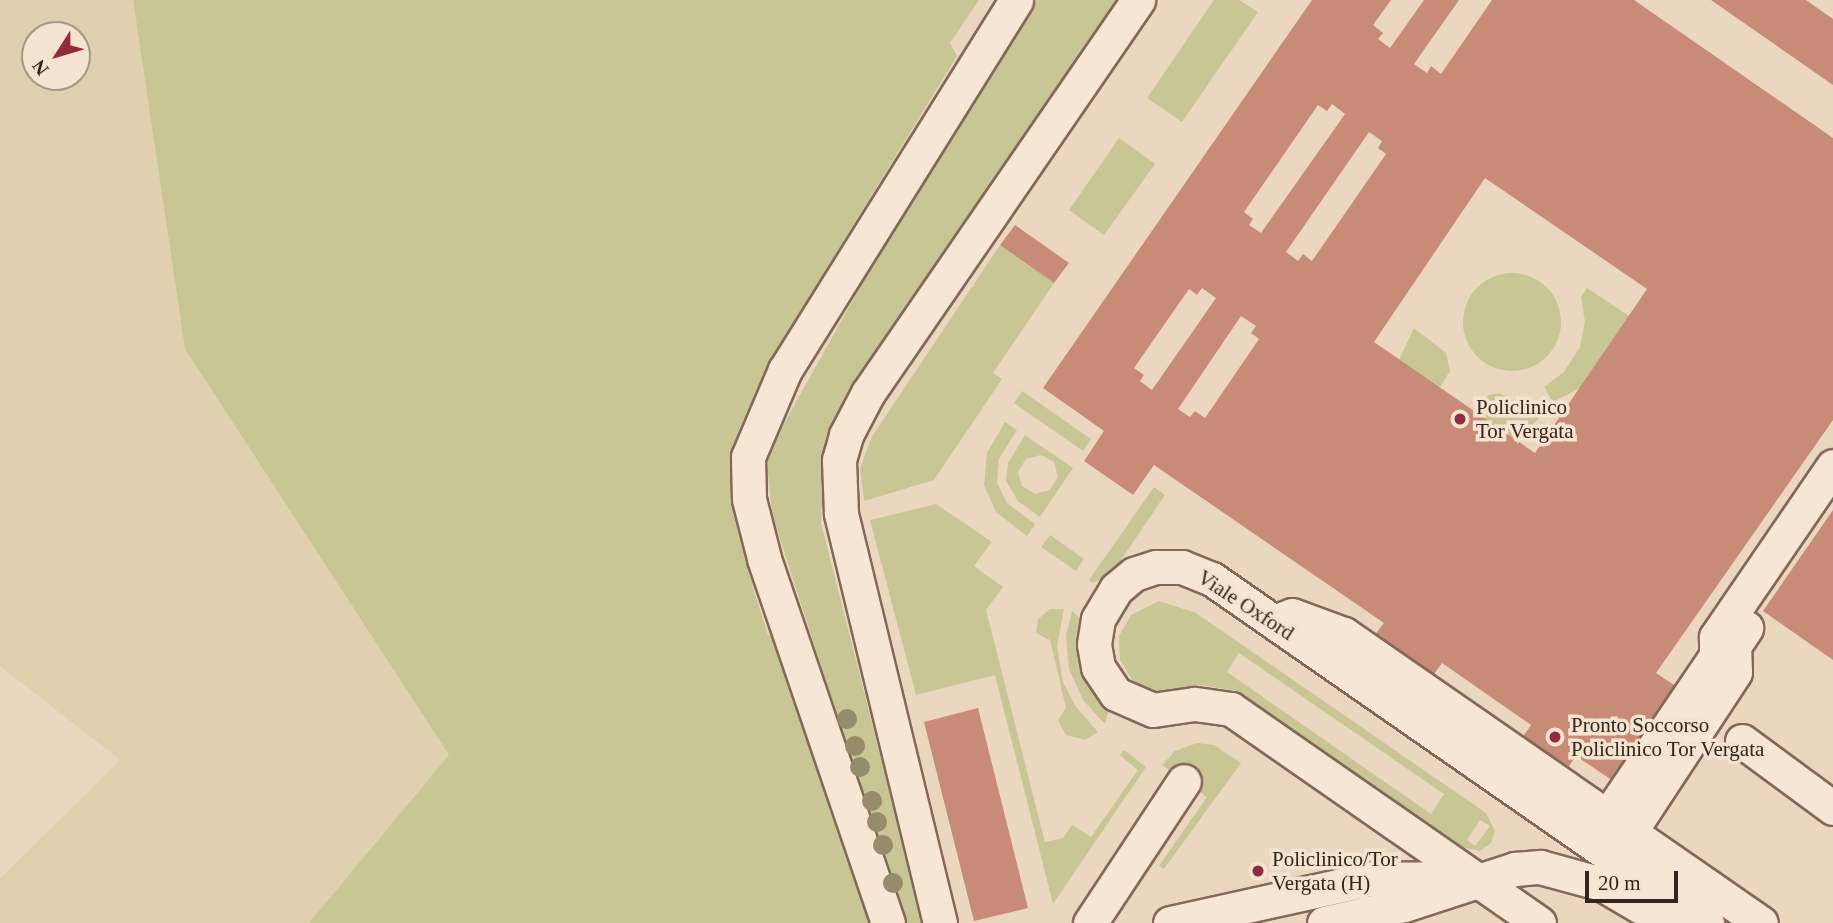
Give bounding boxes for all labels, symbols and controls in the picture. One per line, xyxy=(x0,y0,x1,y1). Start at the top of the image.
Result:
north arrow xyxy=(21,21,91,91)
text: N xyxy=(28,56,53,80)
place label: Policlinico Tor Vergata xyxy=(1476,394,1574,444)
marker: Policlinico Tor Vergata xyxy=(1450,409,1470,429)
street label: Viale Oxford xyxy=(1193,564,1299,646)
place label: Pronto Soccorso Policlinico Tor Vergata xyxy=(1571,712,1765,762)
marker: Pronto Soccorso Policlinico Tor Vergata xyxy=(1545,727,1565,747)
place label: Policlinico/Tor Vergata (H) xyxy=(1272,846,1398,896)
scale bar xyxy=(1588,856,1681,900)
marker: Policlinico/Tor Vergata (H) xyxy=(1250,863,1266,879)
text: 20 m xyxy=(1598,871,1641,895)

